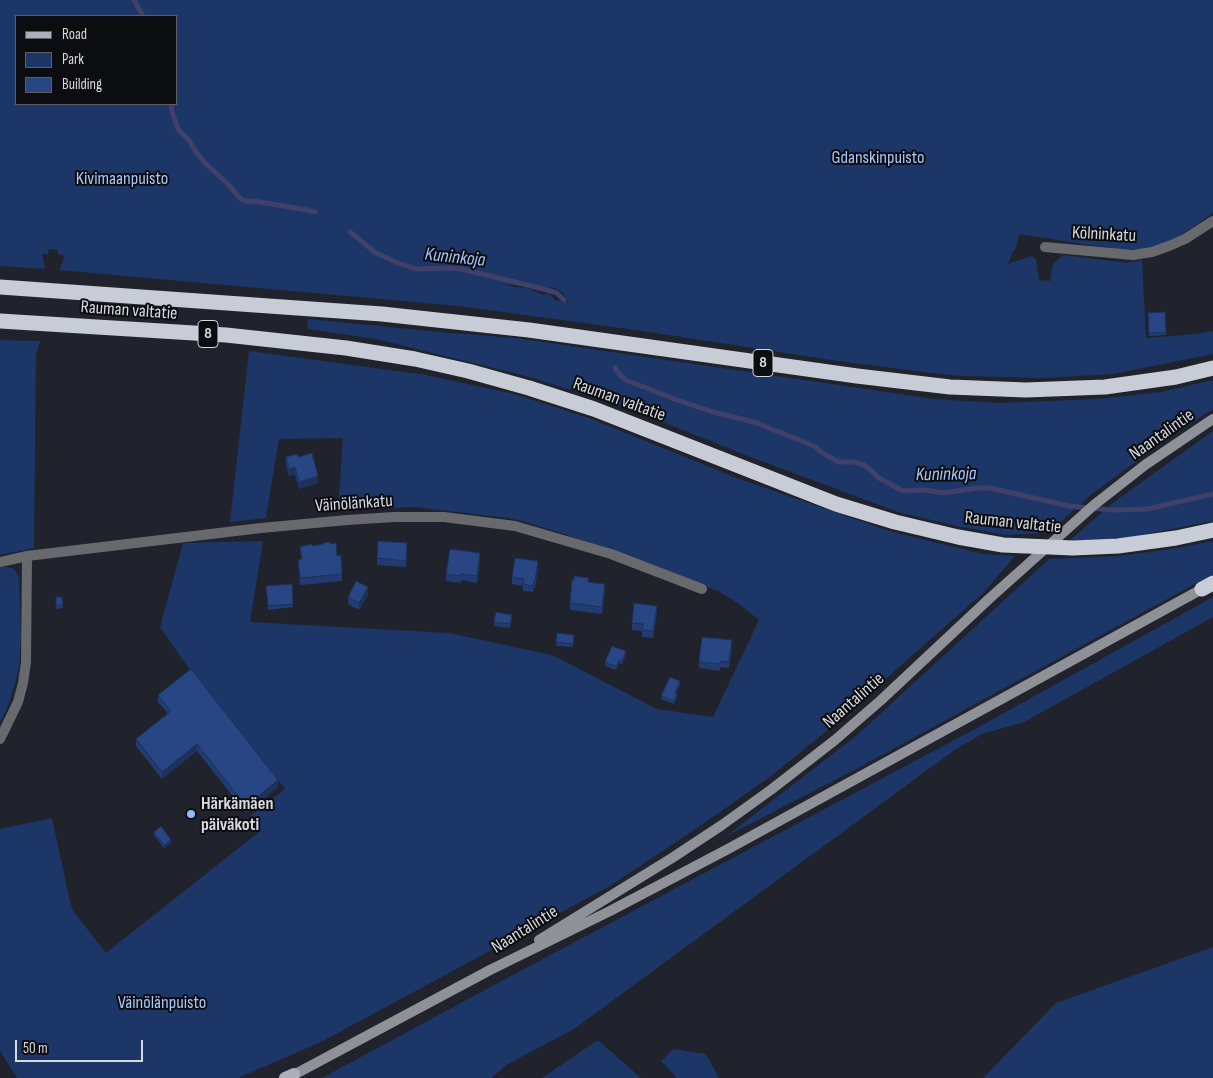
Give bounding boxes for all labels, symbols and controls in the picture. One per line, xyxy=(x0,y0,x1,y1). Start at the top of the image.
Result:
legend xyxy=(15,15,178,105)
text: Road xyxy=(62,25,87,44)
text: Park xyxy=(62,50,84,69)
text: Building xyxy=(62,75,102,94)
park label: Gdanskinpuisto xyxy=(831,147,925,169)
park label: Kivimaanpuisto xyxy=(76,168,168,190)
street label: Kölninkatu xyxy=(1071,223,1137,247)
water label: Kuninkoja xyxy=(424,243,486,273)
street label: Rauman valtatie xyxy=(80,297,178,325)
road number: 8 xyxy=(198,320,218,348)
road number: 8 xyxy=(753,349,773,376)
street label: Rauman valtatie xyxy=(570,373,668,427)
street label: Naantalintie xyxy=(1125,405,1199,465)
water label: Kuninkoja xyxy=(915,463,977,487)
street label: Väinölänkatu xyxy=(314,491,394,517)
street label: Rauman valtatie xyxy=(964,507,1062,539)
street label: Naantalintie xyxy=(819,669,889,733)
place label: Härkämäen päiväkoti xyxy=(201,793,273,836)
marker: Härkämäen päiväkoti xyxy=(185,808,197,820)
street label: Naantalintie xyxy=(488,901,562,959)
park label: Väinölänpuisto xyxy=(118,992,206,1014)
scale bar xyxy=(18,1030,145,1062)
text: 50 m xyxy=(23,1039,48,1058)

